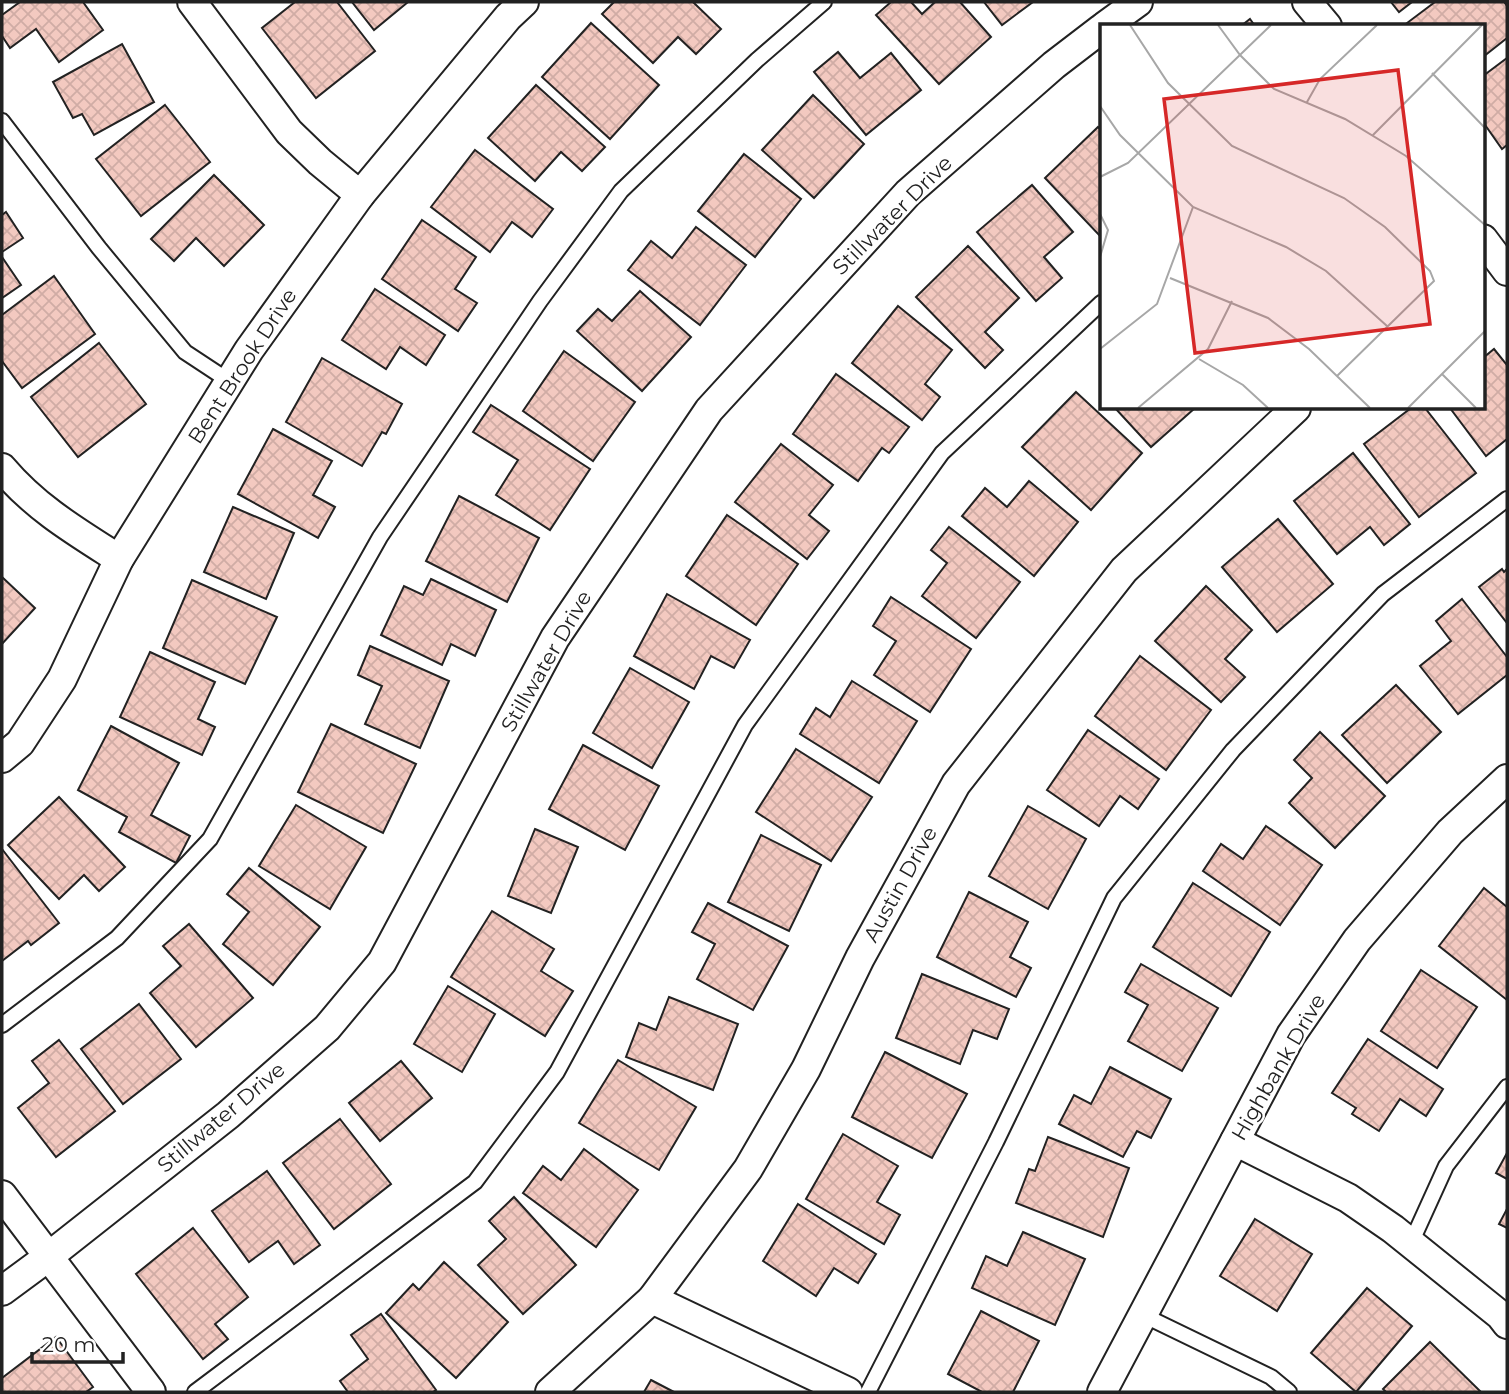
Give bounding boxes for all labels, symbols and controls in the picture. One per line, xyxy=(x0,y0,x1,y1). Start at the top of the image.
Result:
inset map xyxy=(1100,24,1484,410)
street label: Stillwater Drive xyxy=(827,150,957,280)
street label: Bent Brook Drive xyxy=(182,284,302,448)
street label: Stillwater Drive xyxy=(496,586,596,736)
street label: Austin Drive xyxy=(858,822,942,946)
street label: Highbank Drive xyxy=(1226,989,1330,1145)
street label: Stillwater Drive xyxy=(152,1056,290,1178)
scale bar xyxy=(32,1320,122,1364)
text: 20 m xyxy=(42,1332,96,1357)

